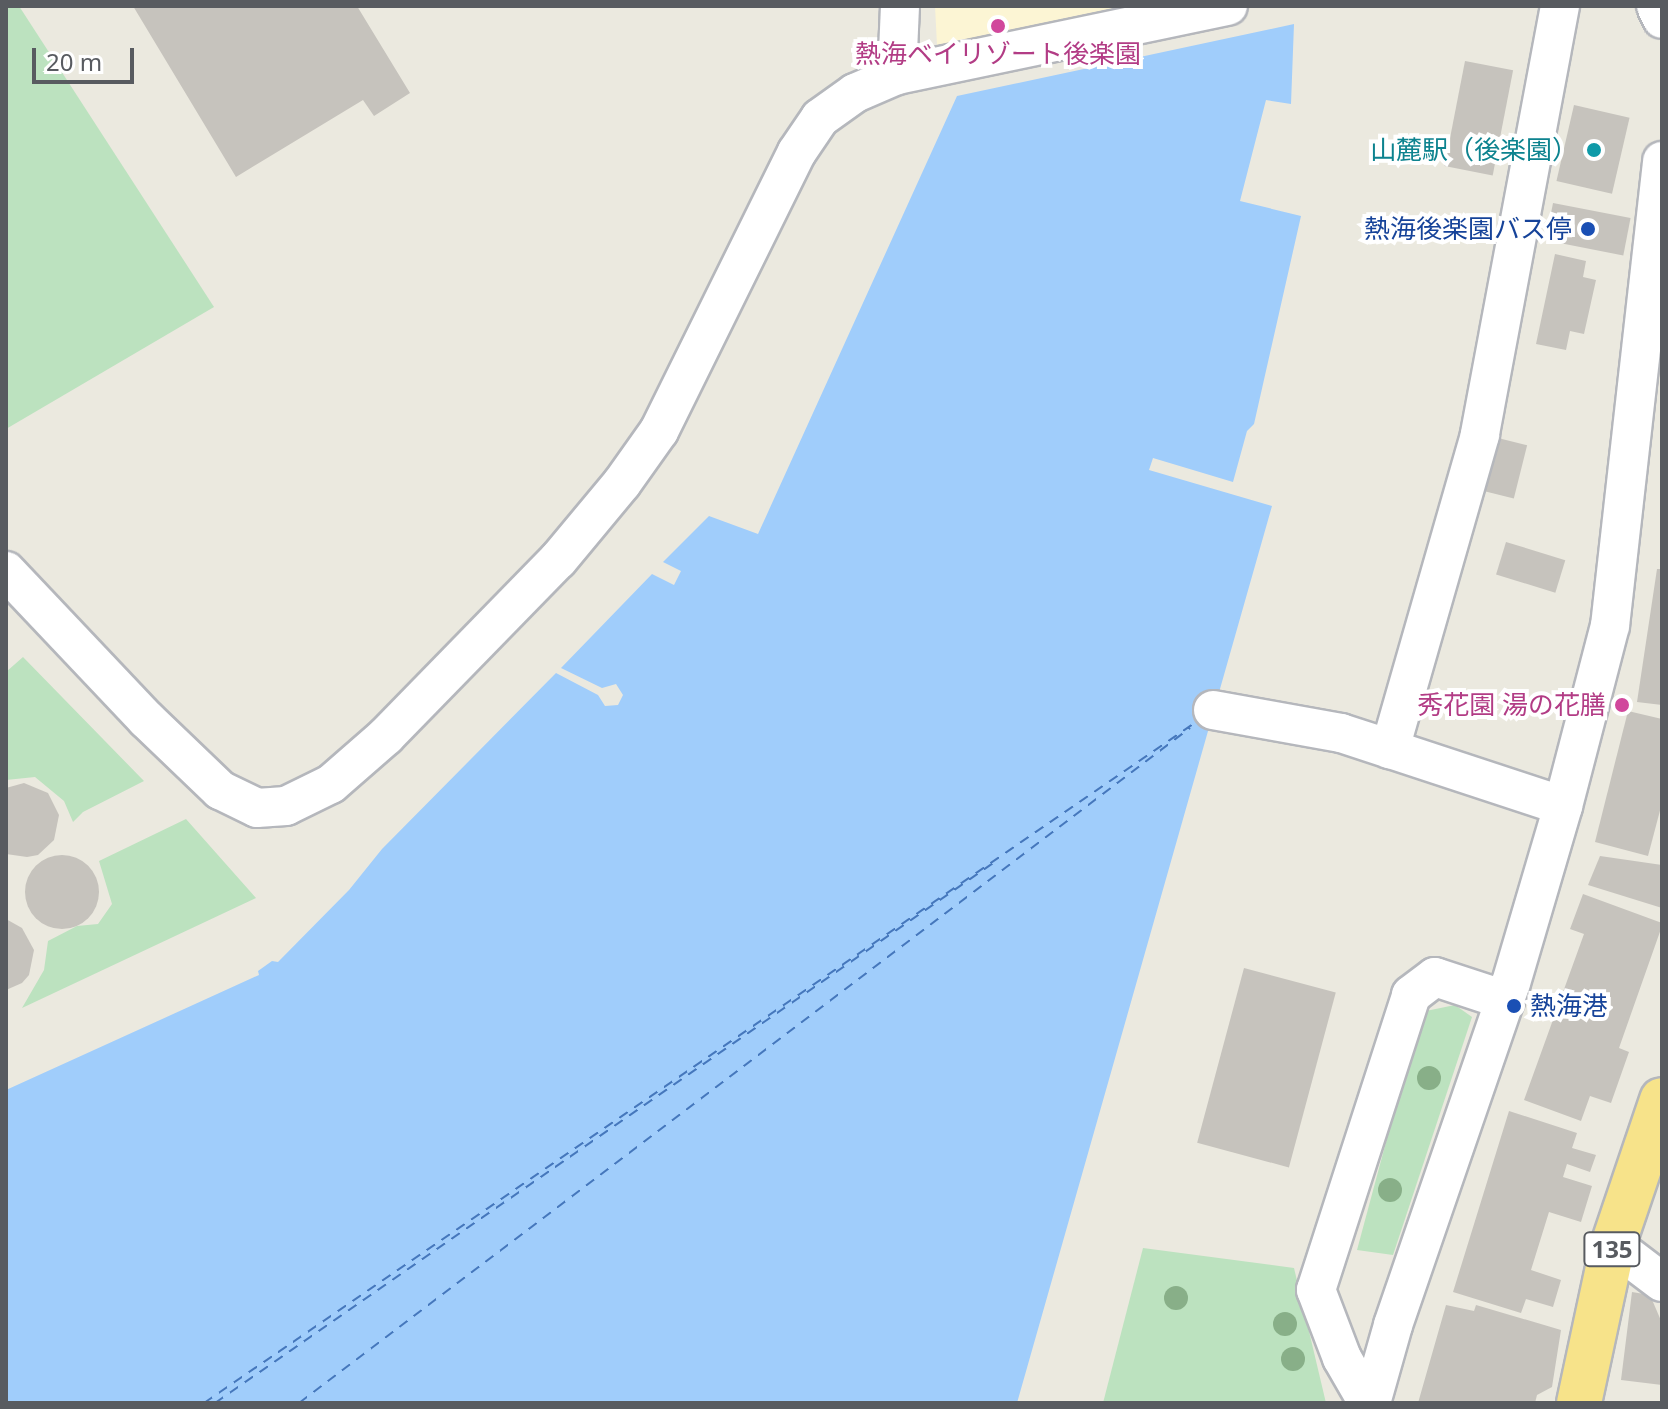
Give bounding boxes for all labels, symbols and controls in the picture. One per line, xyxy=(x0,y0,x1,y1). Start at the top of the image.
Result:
marker: 熱海ベイリゾート後楽園 xyxy=(989,17,1007,35)
scale bar xyxy=(36,32,138,82)
place label: 熱海ベイリゾート後楽園 xyxy=(855,38,1141,70)
text: 20 m xyxy=(46,45,102,78)
place label: 山麓駅（後楽園） xyxy=(1370,134,1578,166)
marker: 山麓駅（後楽園） xyxy=(1585,141,1603,159)
place label: 熱海後楽園バス停 xyxy=(1364,213,1572,245)
marker: 熱海後楽園バス停 xyxy=(1579,220,1597,238)
place label: 秀花園 湯の花膳 xyxy=(1417,689,1606,721)
marker: 秀花園 湯の花膳 xyxy=(1613,696,1631,714)
place label: 熱海港 xyxy=(1530,990,1608,1022)
marker: 熱海港 xyxy=(1505,997,1523,1015)
road number: 135 xyxy=(1582,1229,1642,1269)

